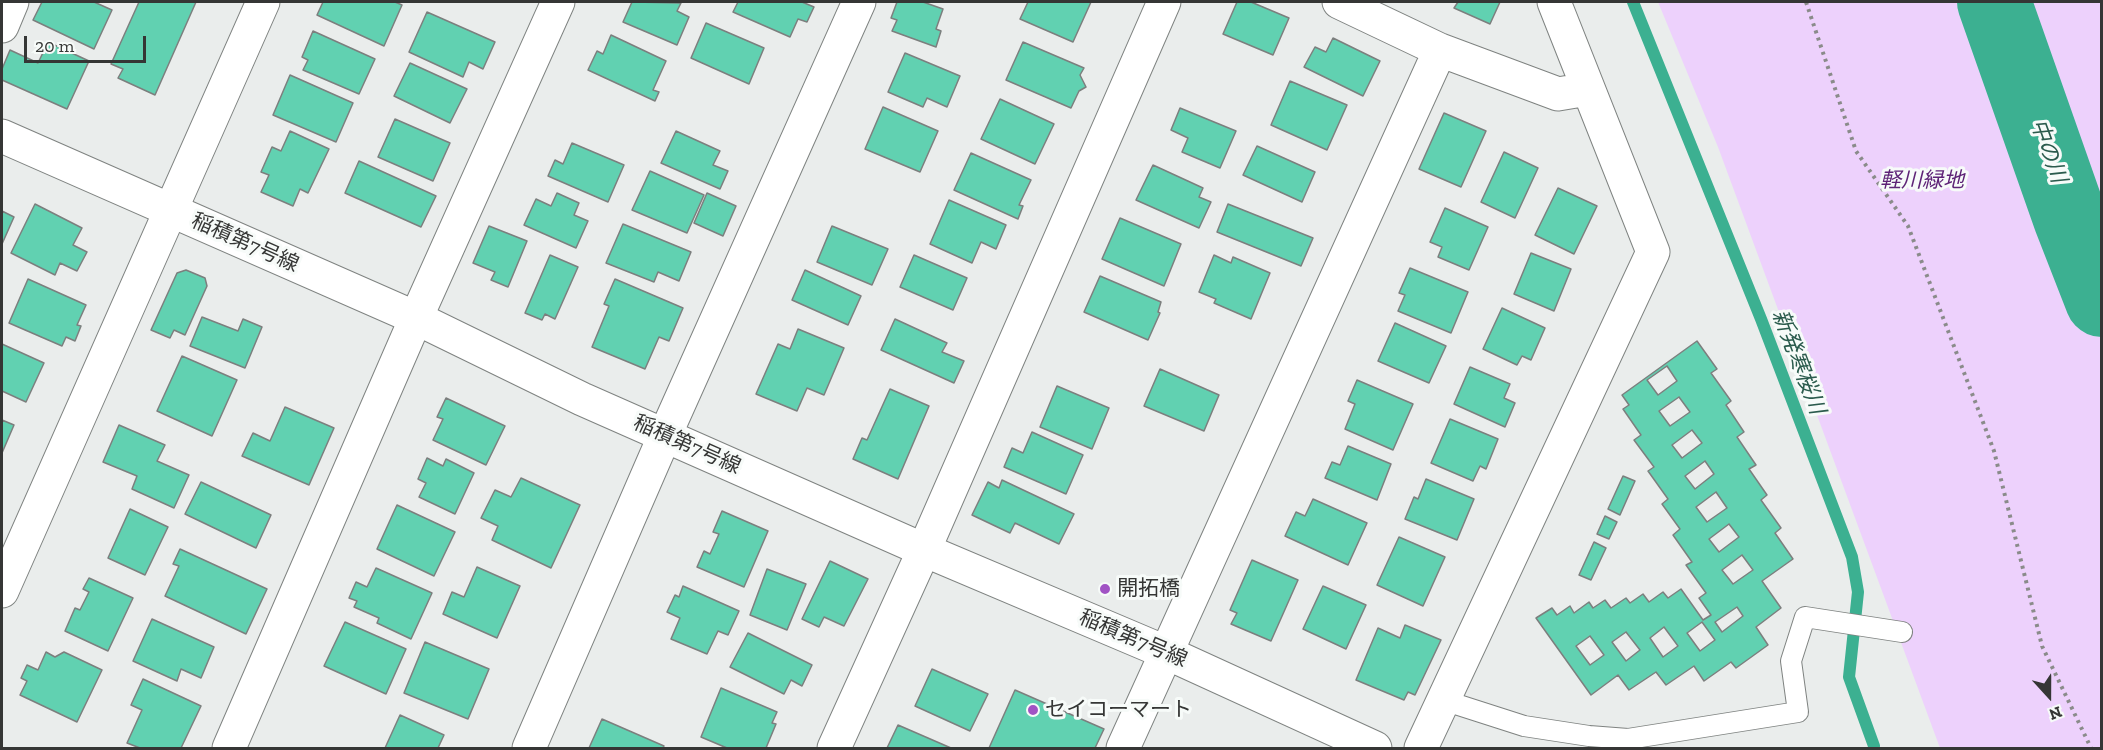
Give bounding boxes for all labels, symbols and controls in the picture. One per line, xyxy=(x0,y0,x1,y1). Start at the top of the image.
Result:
scale bar xyxy=(27,24,148,62)
text: 20 m xyxy=(35,35,74,57)
water label: 中の川 xyxy=(2024,115,2072,187)
park label: 軽川緑地 xyxy=(1880,168,1964,194)
street label: 稲積第7号線 xyxy=(187,208,303,278)
water label: 新発寒桜川 xyxy=(1766,306,1830,418)
street label: 稲積第7号線 xyxy=(629,410,745,480)
place label: 開拓橋 xyxy=(1117,576,1180,602)
marker: 開拓橋 xyxy=(1098,582,1112,596)
street label: 稲積第7号線 xyxy=(1075,605,1191,673)
north arrow xyxy=(2019,666,2079,726)
place label: セイコーマート xyxy=(1045,697,1192,723)
text: N xyxy=(2047,702,2065,724)
marker: セイコーマート xyxy=(1026,703,1040,717)

